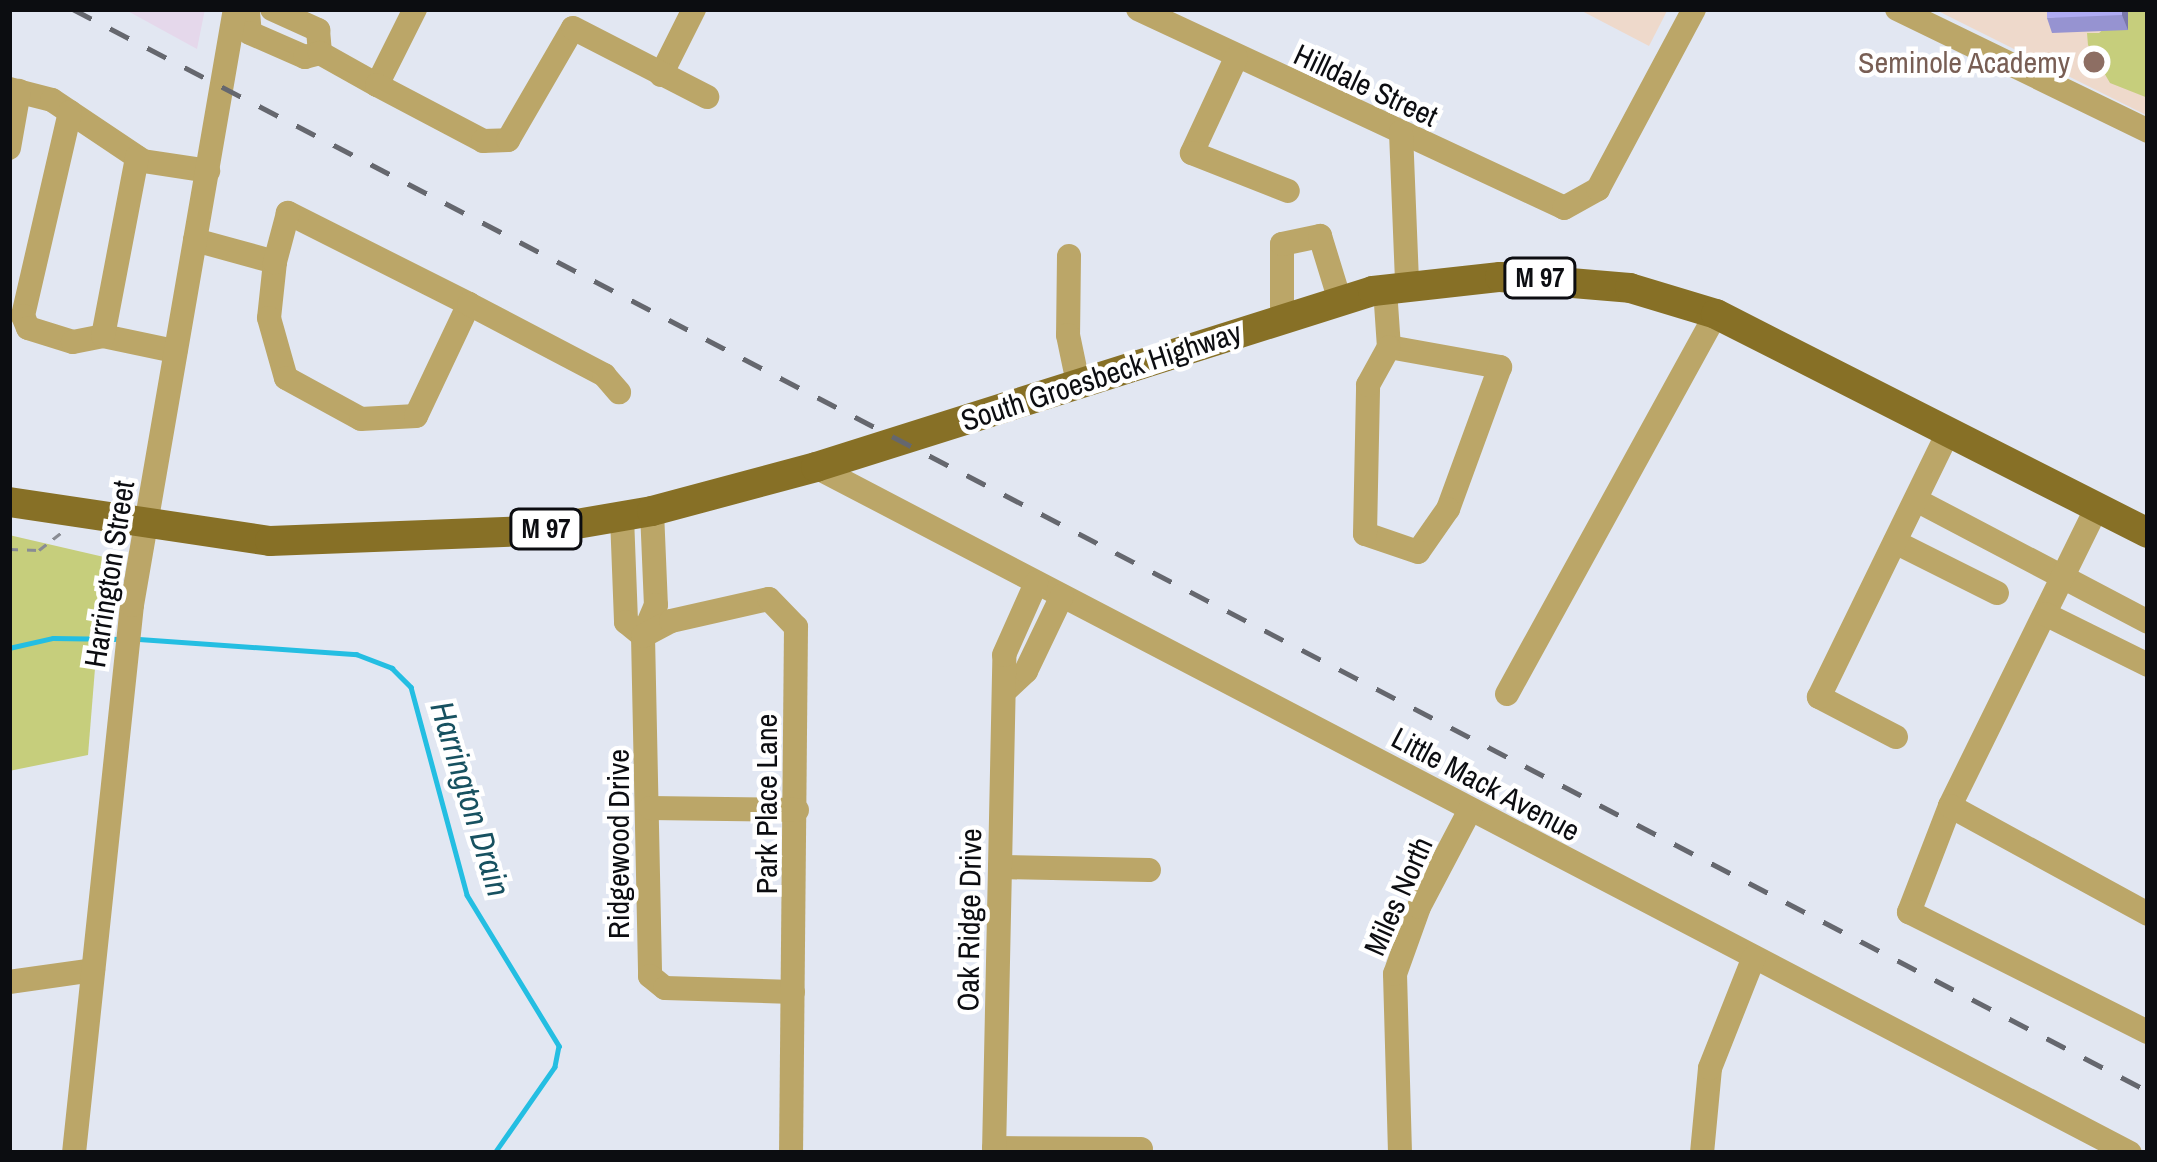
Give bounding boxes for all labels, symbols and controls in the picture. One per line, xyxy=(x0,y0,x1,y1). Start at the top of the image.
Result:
street label: Hilldale Street xyxy=(1288,36,1444,134)
place label: Seminole Academy xyxy=(1857,44,2070,80)
marker: Seminole Academy xyxy=(2081,49,2107,75)
road number: M 97 xyxy=(1501,257,1579,299)
street label: South Groesbeck Highway xyxy=(956,314,1246,438)
street label: Harrington Street xyxy=(76,478,142,670)
road number: M 97 xyxy=(507,508,585,550)
water label: Harrington Drain xyxy=(422,697,518,901)
street label: Park Place Lane xyxy=(748,714,784,894)
street label: Little Mack Avenue xyxy=(1385,719,1587,849)
street label: Ridgewood Drive xyxy=(600,749,636,939)
street label: Oak Ridge Drive xyxy=(949,828,989,1012)
street label: Miles North xyxy=(1356,831,1440,961)

